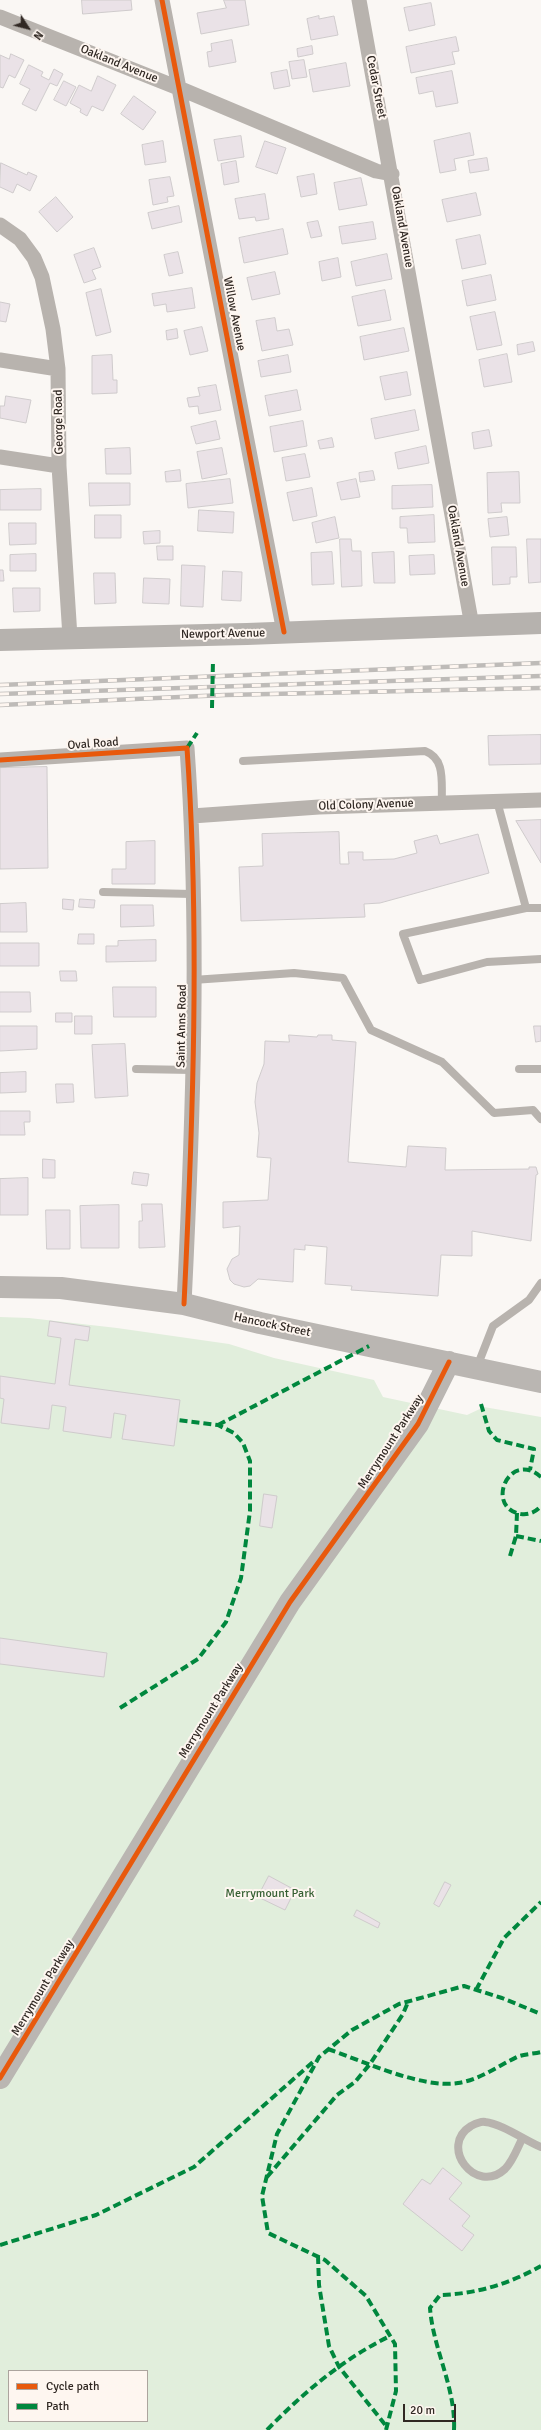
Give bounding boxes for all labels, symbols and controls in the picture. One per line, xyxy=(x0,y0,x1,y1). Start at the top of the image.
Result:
north arrow xyxy=(8,8,48,48)
text: N xyxy=(31,28,46,42)
street label: Oakland Avenue xyxy=(78,42,160,86)
street label: Cedar Street xyxy=(363,54,389,120)
street label: Oakland Avenue xyxy=(388,185,416,269)
street label: Willow Avenue xyxy=(220,276,248,352)
street label: George Road xyxy=(51,389,67,455)
street label: Oakland Avenue xyxy=(444,504,472,588)
street label: Newport Avenue xyxy=(181,626,265,642)
street label: Oval Road xyxy=(67,735,119,753)
street label: Old Colony Avenue xyxy=(318,796,414,814)
street label: Saint Anns Road xyxy=(174,984,190,1068)
street label: Hancock Street xyxy=(232,1310,312,1340)
street label: Merrymount Parkway xyxy=(355,1392,427,1492)
street label: Merrymount Parkway xyxy=(176,1661,246,1761)
park label: Merrymount Park xyxy=(225,1887,315,1901)
street label: Merrymount Parkway xyxy=(9,1937,77,2039)
legend xyxy=(8,2370,148,2422)
text: Cycle path xyxy=(46,2379,99,2394)
scale bar xyxy=(405,2396,458,2422)
text: Path xyxy=(46,2399,69,2414)
text: 20 m xyxy=(410,2403,435,2418)

